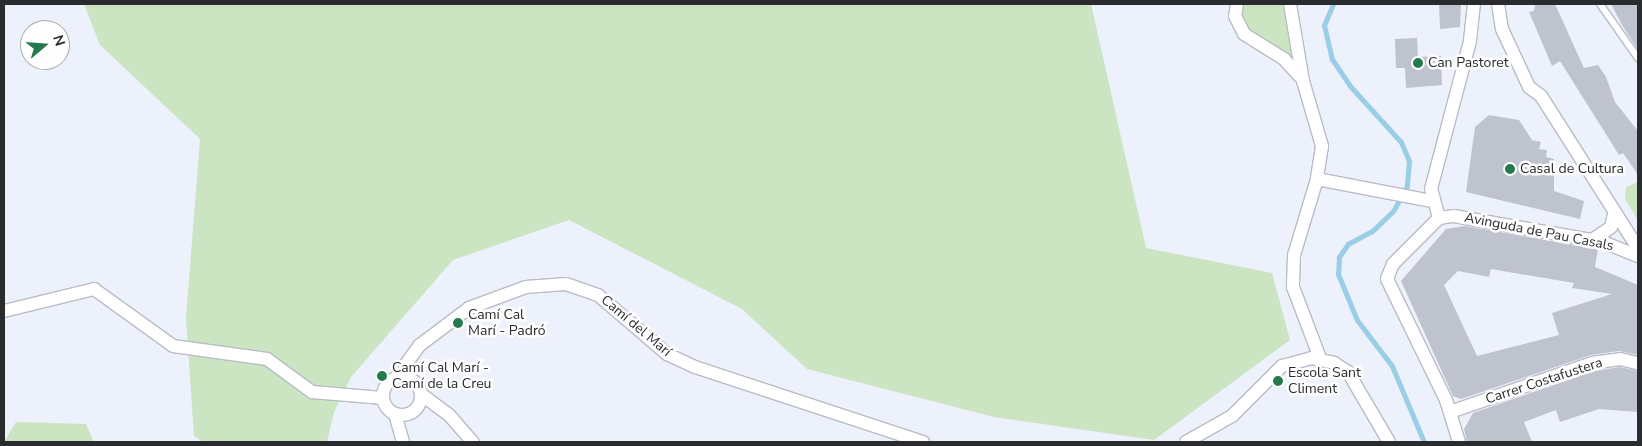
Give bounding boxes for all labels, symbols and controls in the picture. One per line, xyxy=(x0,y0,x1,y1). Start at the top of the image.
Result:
north arrow xyxy=(20,20,70,70)
text: N xyxy=(48,33,69,48)
place label: Can Pastoret xyxy=(1428,55,1509,71)
marker: Can Pastoret xyxy=(1412,57,1424,69)
place label: Casal de Cultura xyxy=(1520,161,1624,177)
marker: Casal de Cultura xyxy=(1504,163,1516,175)
street label: Avinguda de Pau Casals xyxy=(1463,209,1615,255)
street label: Camí del Marí xyxy=(597,292,675,360)
place label: Camí Cal Marí - Padró xyxy=(468,307,546,340)
marker: Camí Cal Marí - Padró xyxy=(452,317,464,329)
street label: Carrer Costafustera xyxy=(1483,354,1605,408)
place label: Camí Cal Marí - Camí de la Creu xyxy=(392,360,491,392)
place label: Escola Sant Climent xyxy=(1288,365,1361,398)
marker: Camí Cal Marí - Camí de la Creu xyxy=(376,370,388,382)
marker: Escola Sant Climent xyxy=(1272,375,1284,387)

